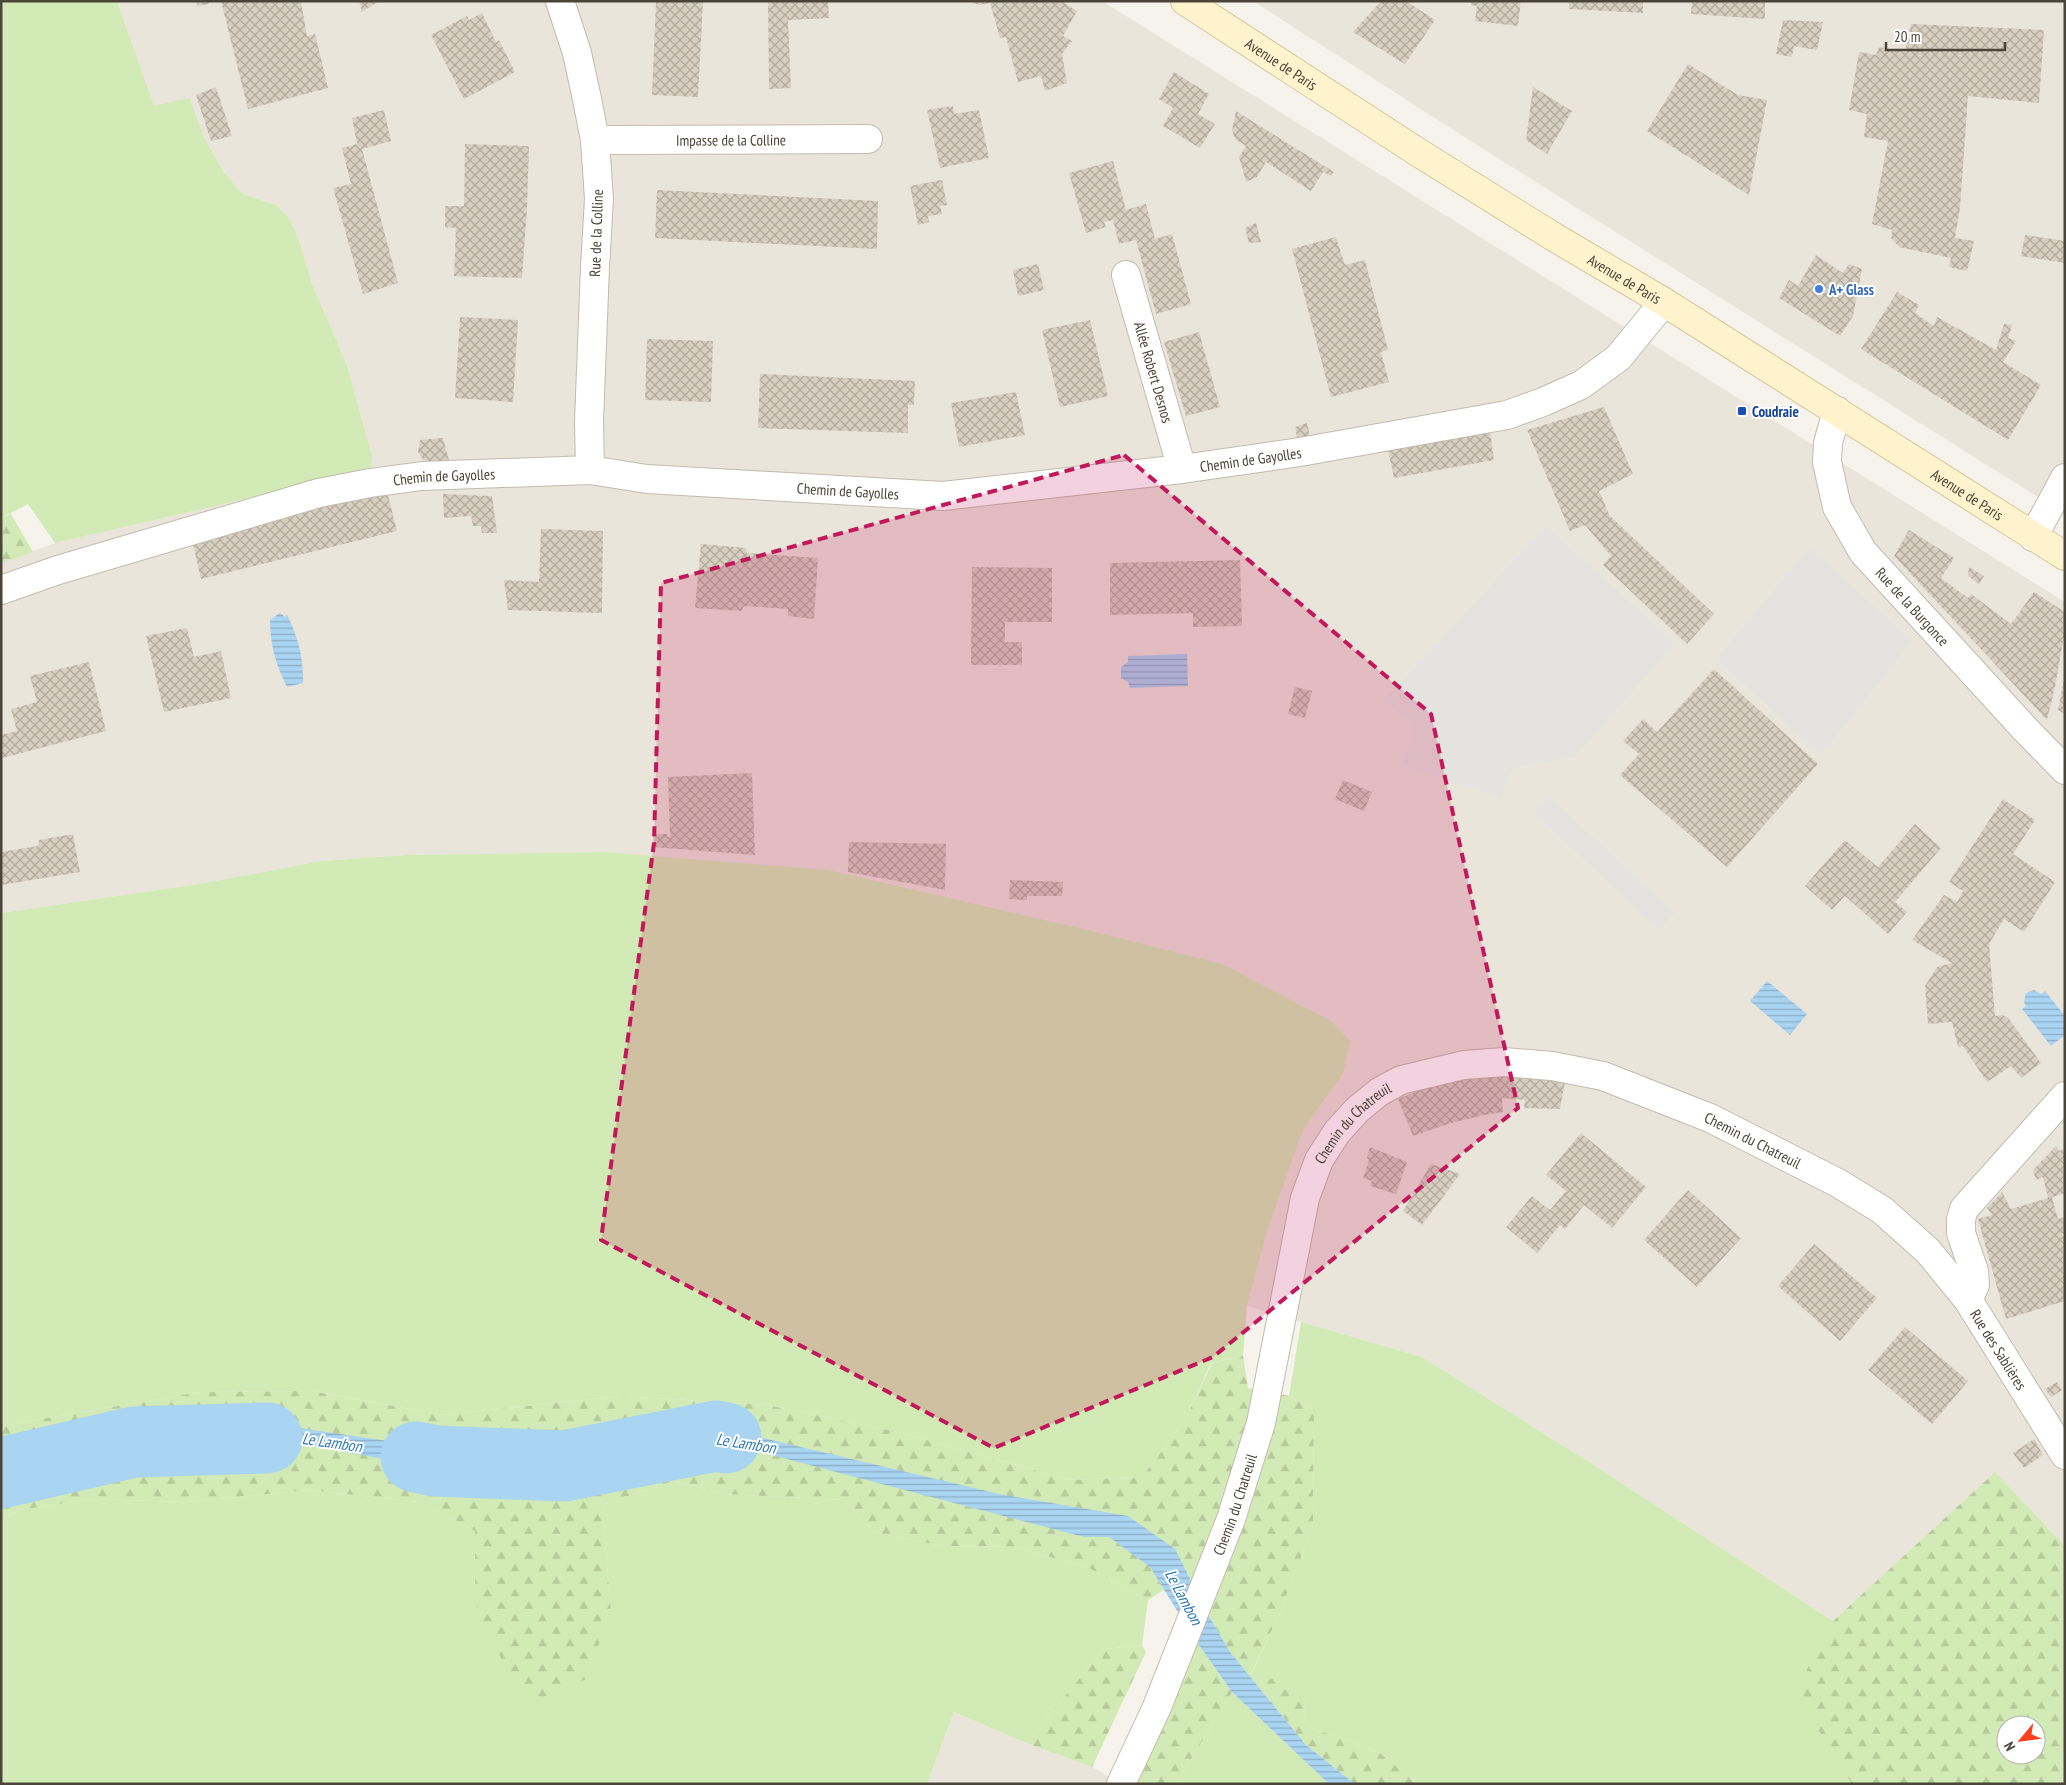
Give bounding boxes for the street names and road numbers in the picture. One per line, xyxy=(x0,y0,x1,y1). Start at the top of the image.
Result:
street label: Avenue de Paris xyxy=(1242,33,1321,94)
street label: Impasse de la Colline xyxy=(676,130,786,149)
street label: Rue de la Colline xyxy=(585,189,607,277)
street label: Avenue de Paris xyxy=(1584,250,1665,308)
street label: Allée Robert Desnos xyxy=(1130,319,1178,425)
street label: Chemin de Gayolles xyxy=(1199,442,1302,476)
street label: Chemin de Gayolles xyxy=(392,464,495,489)
street label: Avenue de Paris xyxy=(1928,464,2007,524)
street label: Chemin de Gayolles xyxy=(796,478,899,503)
street label: Rue de la Burgonce xyxy=(1872,563,1954,650)
street label: Chemin du Chatreuil xyxy=(1310,1078,1395,1167)
street label: Chemin du Chatreuil xyxy=(1702,1107,1805,1172)
street label: Rue des Sablières xyxy=(1967,1306,2031,1393)
street label: Chemin du Chatreuil xyxy=(1208,1451,1260,1558)

